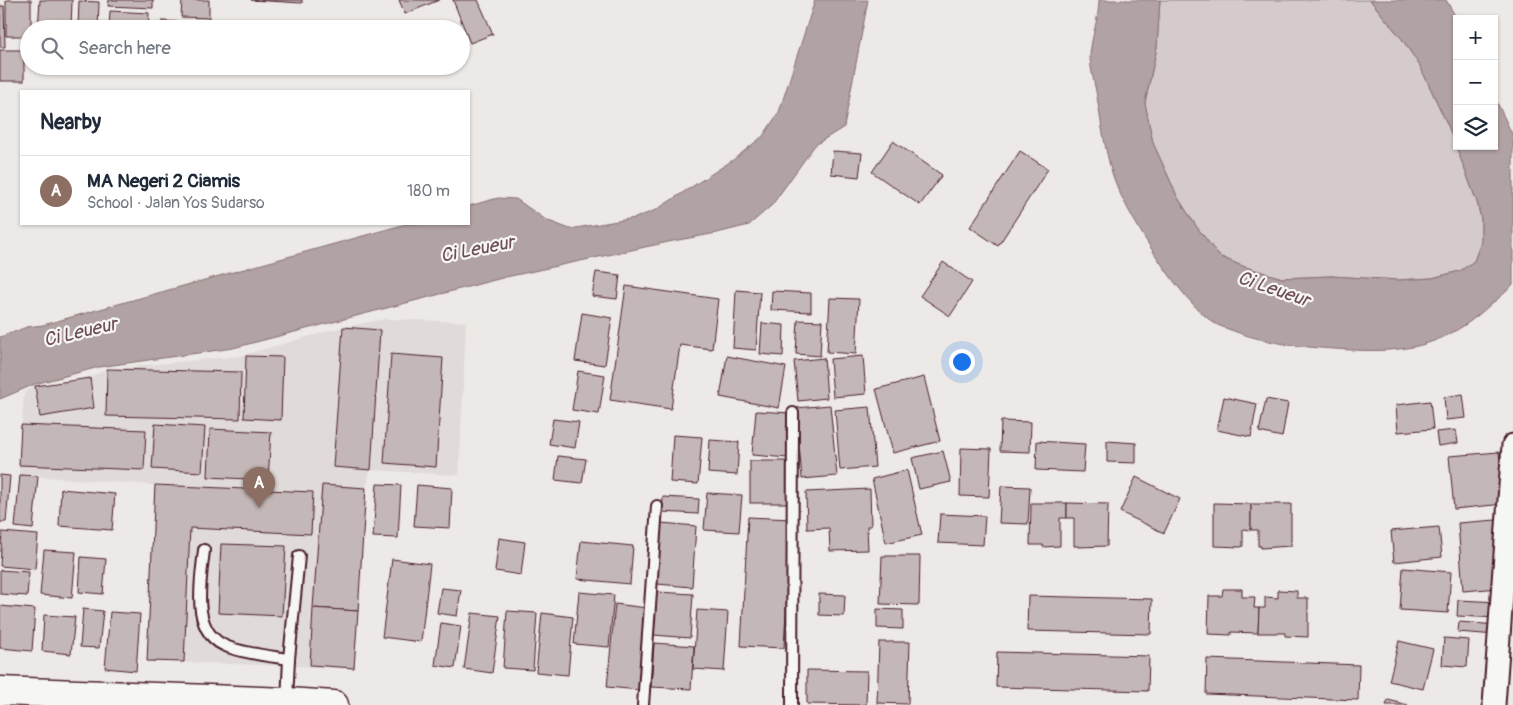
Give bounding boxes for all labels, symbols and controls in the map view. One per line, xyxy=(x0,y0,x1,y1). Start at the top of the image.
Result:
map controls xyxy=(1453,15,1498,150)
button: + xyxy=(1453,15,1498,60)
search box xyxy=(20,20,470,75)
icon: search xyxy=(38,34,66,62)
text: Search here xyxy=(78,36,171,60)
button: − xyxy=(1453,60,1498,105)
button: layers xyxy=(1453,105,1498,150)
text: Nearby xyxy=(40,109,101,136)
text: MA Negeri 2 Ciamis xyxy=(87,169,240,193)
text: A xyxy=(51,181,61,201)
text: 180 m xyxy=(407,181,450,201)
text: School · Jalan Yos Sudarso xyxy=(87,193,265,213)
water label: Ci Leueur xyxy=(438,230,518,268)
water label: Ci Leueur xyxy=(1235,265,1315,313)
water label: Ci Leueur xyxy=(41,311,121,352)
your location xyxy=(949,349,975,375)
pin: A xyxy=(243,467,275,508)

